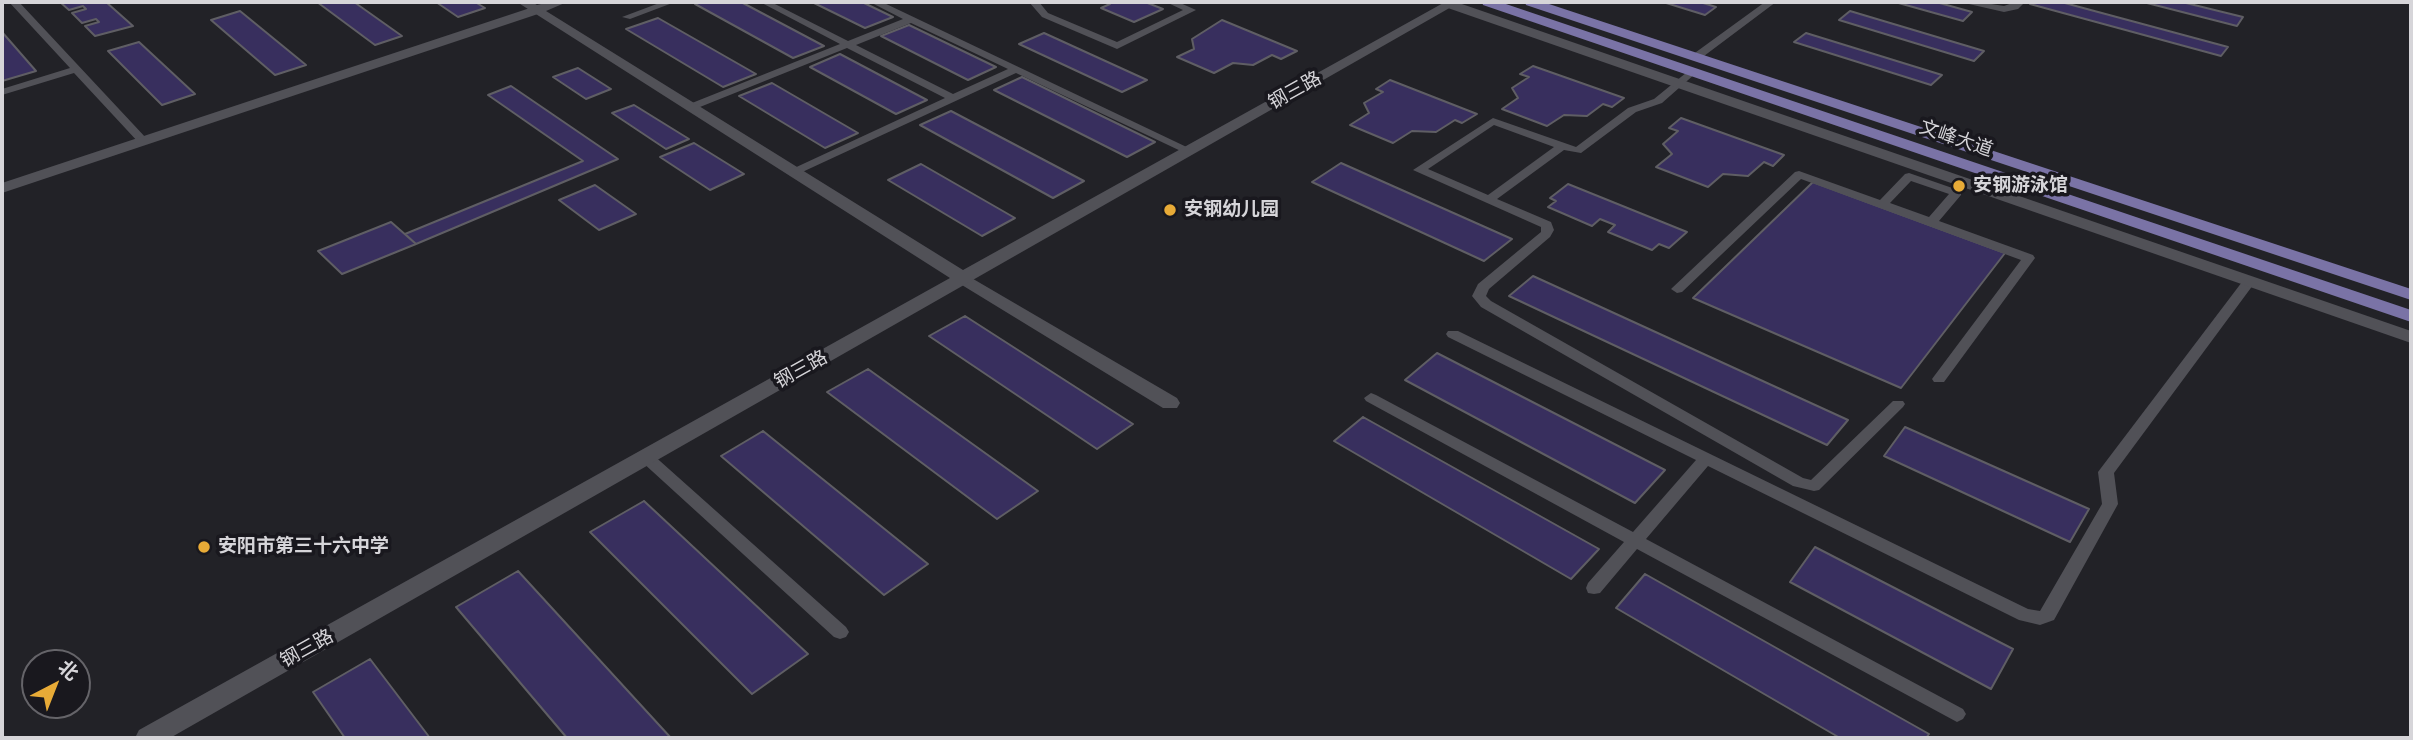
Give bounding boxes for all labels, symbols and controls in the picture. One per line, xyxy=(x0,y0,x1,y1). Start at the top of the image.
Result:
street label: 钢三路 xyxy=(1265,67,1325,115)
street label: 文峰大道 xyxy=(1916,116,1996,162)
place label: 安钢游泳馆 xyxy=(1973,175,2068,197)
marker: 安钢游泳馆 xyxy=(1951,178,1967,194)
place label: 安钢幼儿园 xyxy=(1184,199,1279,221)
marker: 安钢幼儿园 xyxy=(1162,202,1178,218)
street label: 钢三路 xyxy=(771,346,831,394)
place label: 安阳市第三十六中学 xyxy=(218,536,389,558)
marker: 安阳市第三十六中学 xyxy=(196,539,212,555)
street label: 钢三路 xyxy=(277,625,337,673)
north arrow xyxy=(21,649,91,719)
text: 北 xyxy=(54,654,84,685)

